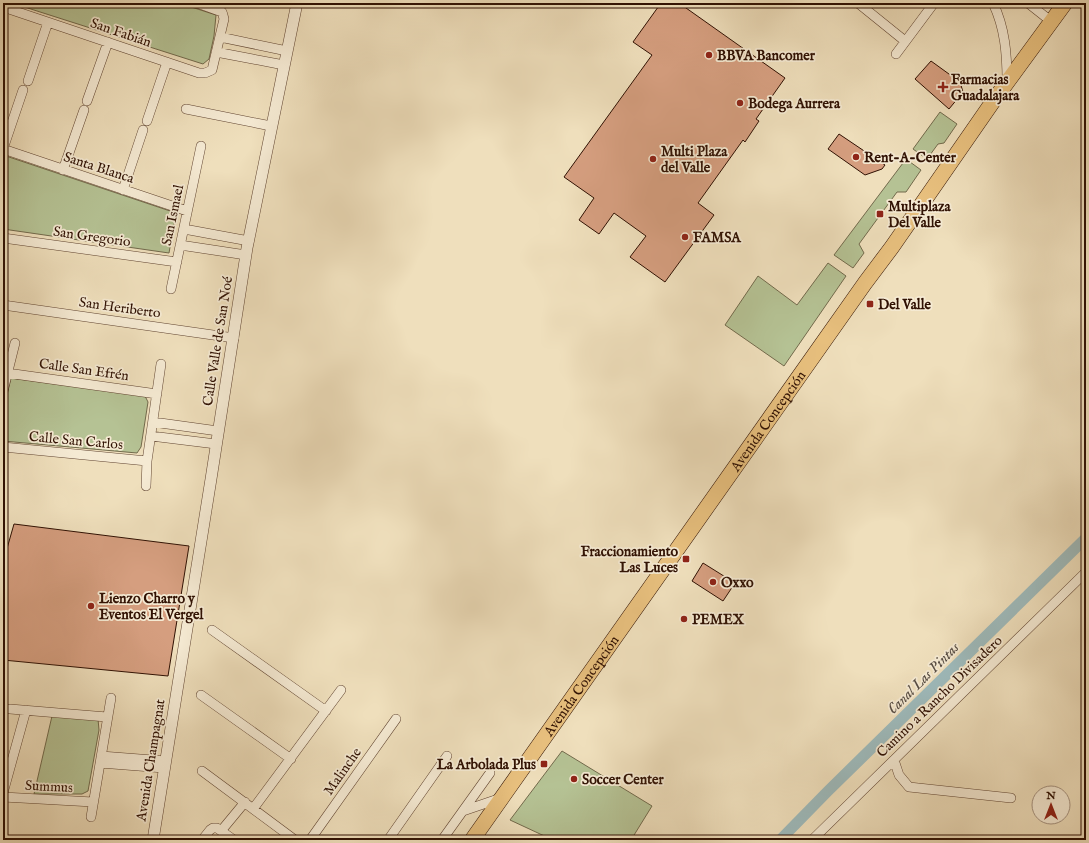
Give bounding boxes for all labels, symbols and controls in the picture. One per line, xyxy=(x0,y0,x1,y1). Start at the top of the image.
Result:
street label: San Fabián xyxy=(88,14,154,52)
place label: BBVA Bancomer xyxy=(717,47,816,65)
marker: BBVA Bancomer xyxy=(704,50,714,60)
place label: Farmacias Guadalajara xyxy=(951,71,1020,105)
marker: Farmacias Guadalajara xyxy=(938,82,948,92)
place label: Bodega Aurrera xyxy=(748,95,841,113)
marker: Bodega Aurrera xyxy=(735,98,745,108)
place label: Multi Plaza del Valle xyxy=(661,143,728,177)
street label: Santa Blanca xyxy=(61,148,137,188)
place label: Rent-A-Center xyxy=(864,149,957,167)
marker: Rent-A-Center xyxy=(851,152,861,162)
marker: Multi Plaza del Valle xyxy=(648,154,658,164)
street label: San Ismael xyxy=(158,183,188,247)
place label: Multiplaza Del Valle xyxy=(888,198,952,232)
marker: Multiplaza Del Valle xyxy=(875,209,885,219)
street label: San Gregorio xyxy=(52,223,132,251)
place label: FAMSA xyxy=(693,229,742,247)
marker: FAMSA xyxy=(680,232,690,242)
street label: Calle Valle de San Noé xyxy=(199,275,237,407)
street label: San Heriberto xyxy=(78,293,162,323)
place label: Del Valle xyxy=(878,296,931,314)
marker: Del Valle xyxy=(865,299,875,309)
street label: Calle San Efrén xyxy=(38,355,131,385)
street label: Avenida Concepción xyxy=(726,367,811,476)
street label: Calle San Carlos xyxy=(28,428,124,454)
place label: Fraccionamiento Las Luces xyxy=(581,543,678,577)
marker: Fraccionamiento Las Luces xyxy=(681,554,691,564)
place label: Oxxo xyxy=(721,574,754,592)
marker: Oxxo xyxy=(708,577,718,587)
place label: Lienzo Charro y Eventos El Vergel xyxy=(99,590,204,624)
marker: Lienzo Charro y Eventos El Vergel xyxy=(86,601,96,611)
place label: PEMEX xyxy=(692,611,745,629)
marker: PEMEX xyxy=(679,614,689,624)
street label: Camino a Rancho Divisadero xyxy=(873,631,1007,762)
street label: Avenida Concepción xyxy=(539,632,624,741)
water label: Canal Las Pintas xyxy=(883,638,964,718)
street label: Avenida Champagnat xyxy=(132,698,170,823)
street label: Malinche xyxy=(320,744,366,799)
place label: La Arbolada Plus xyxy=(437,756,536,774)
marker: La Arbolada Plus xyxy=(539,759,549,769)
place label: Soccer Center xyxy=(582,771,664,789)
marker: Soccer Center xyxy=(569,774,579,784)
street label: Summus xyxy=(24,777,74,797)
north arrow xyxy=(1031,785,1071,825)
text: N xyxy=(1045,789,1056,803)

